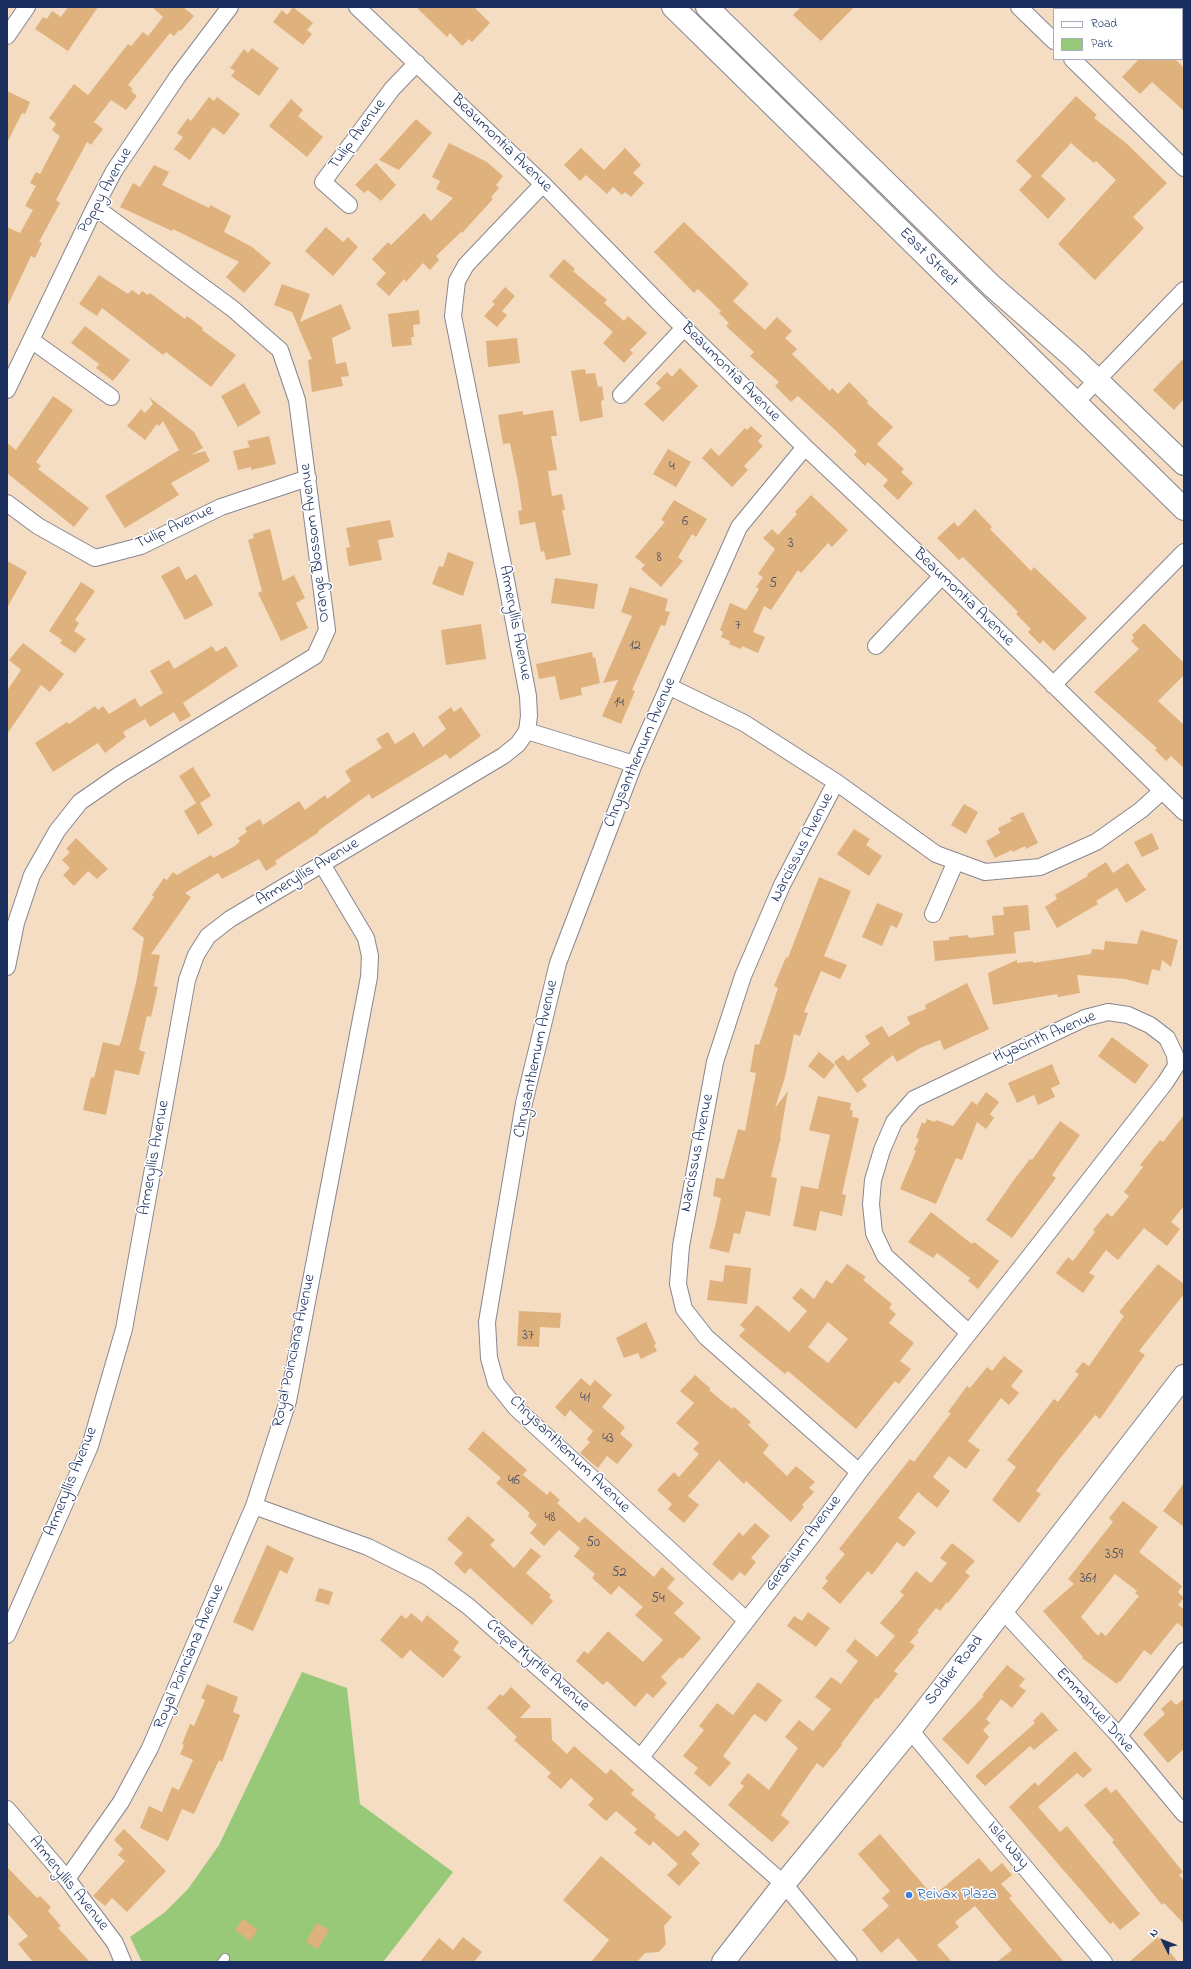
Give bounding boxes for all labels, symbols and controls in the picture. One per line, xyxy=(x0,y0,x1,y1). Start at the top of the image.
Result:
legend xyxy=(1053,8,1183,60)
text: Road xyxy=(1091,15,1117,33)
text: Park xyxy=(1091,35,1113,53)
street label: Beaumontia Avenue xyxy=(446,91,556,197)
street label: Tulip Avenue xyxy=(325,96,391,174)
street label: Poppy Avenue xyxy=(75,145,137,237)
street label: East Street xyxy=(894,224,962,292)
street label: Beaumontia Avenue xyxy=(676,319,784,427)
house number: 4 xyxy=(669,460,675,476)
street label: Orange Blossom Avenue xyxy=(297,462,335,624)
street label: Tulip Avenue xyxy=(133,502,217,554)
house number: 6 xyxy=(682,515,688,531)
house number: 3 xyxy=(788,537,794,553)
street label: Beaumontia Avenue xyxy=(908,545,1018,651)
house number: 8 xyxy=(656,551,662,567)
street label: Armeryllis Avenue xyxy=(493,564,535,682)
house number: 5 xyxy=(769,577,777,593)
house number: 7 xyxy=(735,619,741,635)
house number: 12 xyxy=(629,639,641,655)
street label: Chrysanthemum Avenue xyxy=(601,675,681,831)
house number: 14 xyxy=(614,696,624,712)
street label: Narcissus Avenue xyxy=(767,790,839,906)
street label: Armeryllis Avenue xyxy=(253,835,363,911)
street label: Chrysanthemum Avenue xyxy=(511,978,563,1140)
street label: Hyacinth Avenue xyxy=(991,1008,1099,1068)
street label: Narcissus Avenue xyxy=(677,1092,719,1214)
street label: Armeryllis Avenue xyxy=(135,1099,175,1217)
street label: Royal Poinciana Avenue xyxy=(269,1273,321,1429)
house number: 37 xyxy=(522,1329,534,1345)
house number: 41 xyxy=(580,1391,590,1407)
street label: Chrysanthemum Avenue xyxy=(504,1392,634,1518)
street label: Armeryllis Avenue xyxy=(41,1424,103,1540)
house number: 43 xyxy=(602,1432,614,1448)
house number: 46 xyxy=(508,1474,520,1490)
street label: Geranium Avenue xyxy=(762,1492,846,1596)
house number: 48 xyxy=(544,1511,556,1527)
house number: 50 xyxy=(586,1536,600,1552)
house number: 359 xyxy=(1105,1548,1123,1564)
house number: 52 xyxy=(612,1566,626,1582)
house number: 361 xyxy=(1080,1572,1096,1588)
street label: Royal Poinciana Avenue xyxy=(151,1582,229,1732)
house number: 54 xyxy=(651,1592,665,1608)
street label: Crepe Myrtle Avenue xyxy=(481,1616,593,1716)
street label: Soldier Road xyxy=(922,1632,988,1710)
street label: Emmanuel Drive xyxy=(1051,1665,1137,1757)
street label: Isle Way xyxy=(982,1818,1032,1874)
street label: Armeryllis Avenue xyxy=(24,1833,112,1935)
place label: Reivax Plaza xyxy=(917,1885,997,1905)
marker: Reivax Plaza xyxy=(904,1890,914,1900)
north arrow xyxy=(1143,1921,1183,1961)
text: N xyxy=(1146,1925,1163,1941)

